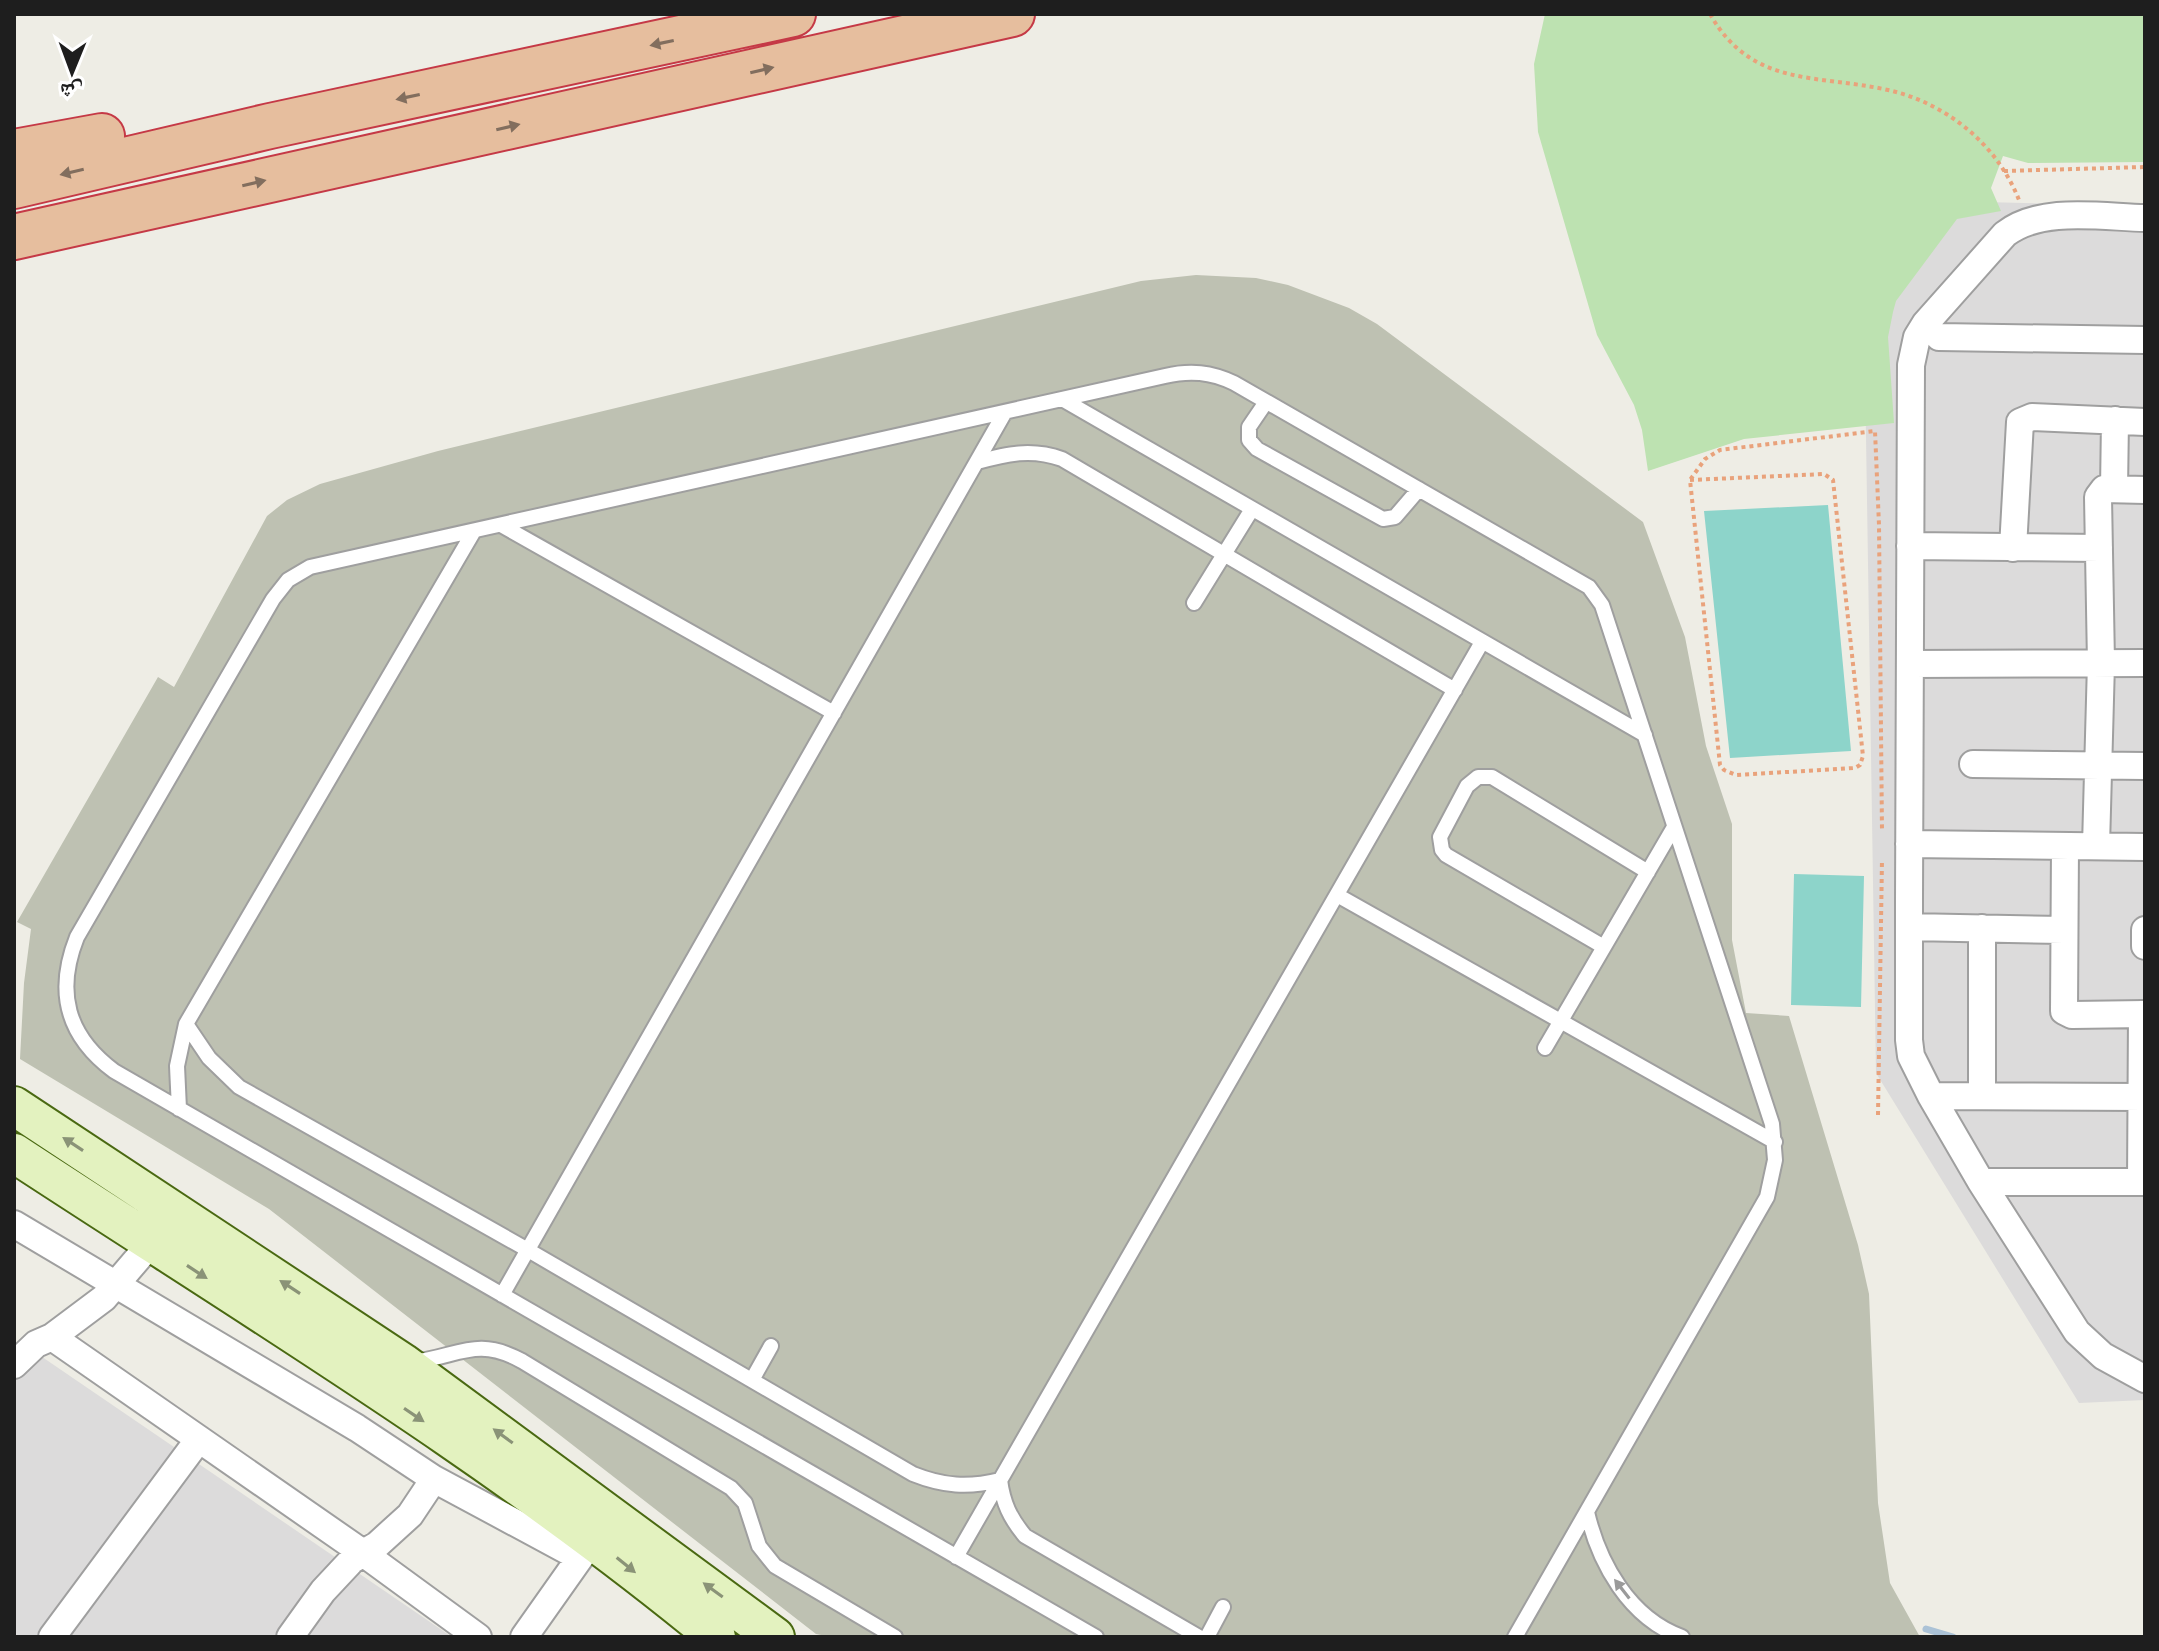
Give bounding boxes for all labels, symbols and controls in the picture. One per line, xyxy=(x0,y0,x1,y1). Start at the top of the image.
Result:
north arrow xyxy=(32,32,112,112)
one-way arrow xyxy=(649,37,674,49)
one-way arrow xyxy=(749,63,774,76)
text: ش xyxy=(60,77,84,107)
one-way arrow xyxy=(395,92,420,104)
one-way arrow xyxy=(496,120,521,133)
one-way arrow xyxy=(60,166,85,179)
one-way arrow xyxy=(242,176,267,189)
one-way arrow xyxy=(62,1137,83,1152)
one-way arrow xyxy=(186,1264,208,1278)
one-way arrow xyxy=(280,1279,301,1294)
one-way arrow xyxy=(403,1407,424,1422)
one-way arrow xyxy=(492,1428,514,1444)
one-way arrow xyxy=(616,1556,636,1573)
one-way arrow xyxy=(1614,1579,1630,1599)
one-way arrow xyxy=(703,1582,723,1598)

